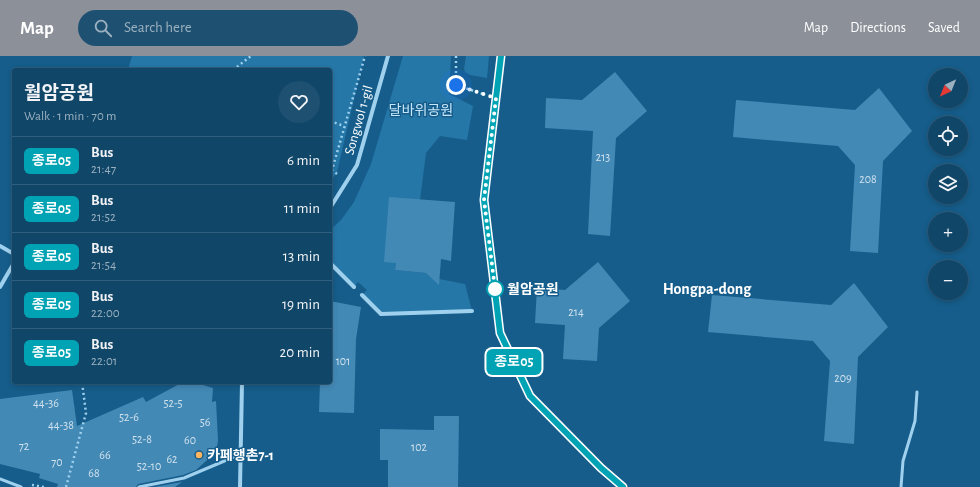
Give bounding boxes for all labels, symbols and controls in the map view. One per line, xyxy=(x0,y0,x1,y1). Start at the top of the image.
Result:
search box xyxy=(78,10,358,46)
icon: search xyxy=(92,17,114,39)
text: Map xyxy=(20,19,54,38)
text: Search here xyxy=(124,20,192,35)
text: Map xyxy=(804,21,828,35)
text: Directions xyxy=(850,21,906,35)
text: Saved xyxy=(928,21,960,35)
north arrow xyxy=(928,68,968,108)
map controls xyxy=(928,68,968,300)
your location xyxy=(446,75,466,95)
button: heart xyxy=(278,81,320,123)
text: 월암공원 xyxy=(24,84,94,103)
street label: Songwol 1-gil xyxy=(342,84,376,157)
park label: 달바위공원 xyxy=(389,103,453,118)
text: Walk · 1 min · 70 m xyxy=(24,110,116,123)
button: locate xyxy=(928,116,968,156)
text: Bus xyxy=(91,145,113,160)
house number: 213 xyxy=(596,151,610,163)
text: 6 min xyxy=(287,153,320,168)
text: 종로05 xyxy=(32,154,71,168)
text: 21:47 xyxy=(91,163,116,176)
button: layers xyxy=(928,164,968,204)
house number: 208 xyxy=(859,173,877,185)
text: Bus xyxy=(91,193,113,208)
text: 11 min xyxy=(284,201,320,216)
text: 종로05 xyxy=(32,202,71,216)
text: 21:52 xyxy=(91,211,116,224)
button: + xyxy=(928,212,968,252)
text: Bus xyxy=(91,241,113,256)
text: 13 min xyxy=(283,249,320,264)
text: 종로05 xyxy=(32,250,71,264)
text: 21:54 xyxy=(91,259,116,272)
button: − xyxy=(928,260,968,300)
marker: 월암공원 xyxy=(486,280,504,298)
district label: Hongpa-dong xyxy=(663,281,752,297)
place label: 월암공원 xyxy=(507,282,559,297)
text: Bus xyxy=(91,289,113,304)
text: 19 min xyxy=(282,297,320,312)
text: 종로05 xyxy=(32,298,71,312)
house number: 214 xyxy=(568,306,584,318)
text: 22:00 xyxy=(91,307,120,320)
text: Bus xyxy=(91,337,113,352)
text: 20 min xyxy=(279,345,320,360)
text: 종로05 xyxy=(32,346,71,360)
line badge: 종로05 xyxy=(486,349,542,375)
text: 22:01 xyxy=(91,355,117,368)
house number: 101 xyxy=(336,355,350,367)
text: 종로05 xyxy=(494,355,534,369)
house number: 209 xyxy=(834,372,852,384)
house number: 44-36 xyxy=(33,397,59,409)
house number: 52-5 xyxy=(163,397,183,409)
house number: 52-6 xyxy=(119,411,139,423)
house number: 56 xyxy=(200,416,211,428)
house number: 44-38 xyxy=(48,419,74,431)
house number: 52-8 xyxy=(132,433,152,445)
house number: 60 xyxy=(184,434,196,446)
house number: 72 xyxy=(19,440,30,452)
house number: 102 xyxy=(411,441,427,453)
place label: 카페행촌7-1 xyxy=(207,448,274,463)
house number: 66 xyxy=(99,449,111,461)
marker: 카페행촌7-1 xyxy=(194,450,204,460)
house number: 62 xyxy=(166,453,178,465)
house number: 70 xyxy=(51,456,63,468)
house number: 52-10 xyxy=(137,460,161,472)
house number: 68 xyxy=(88,467,100,479)

